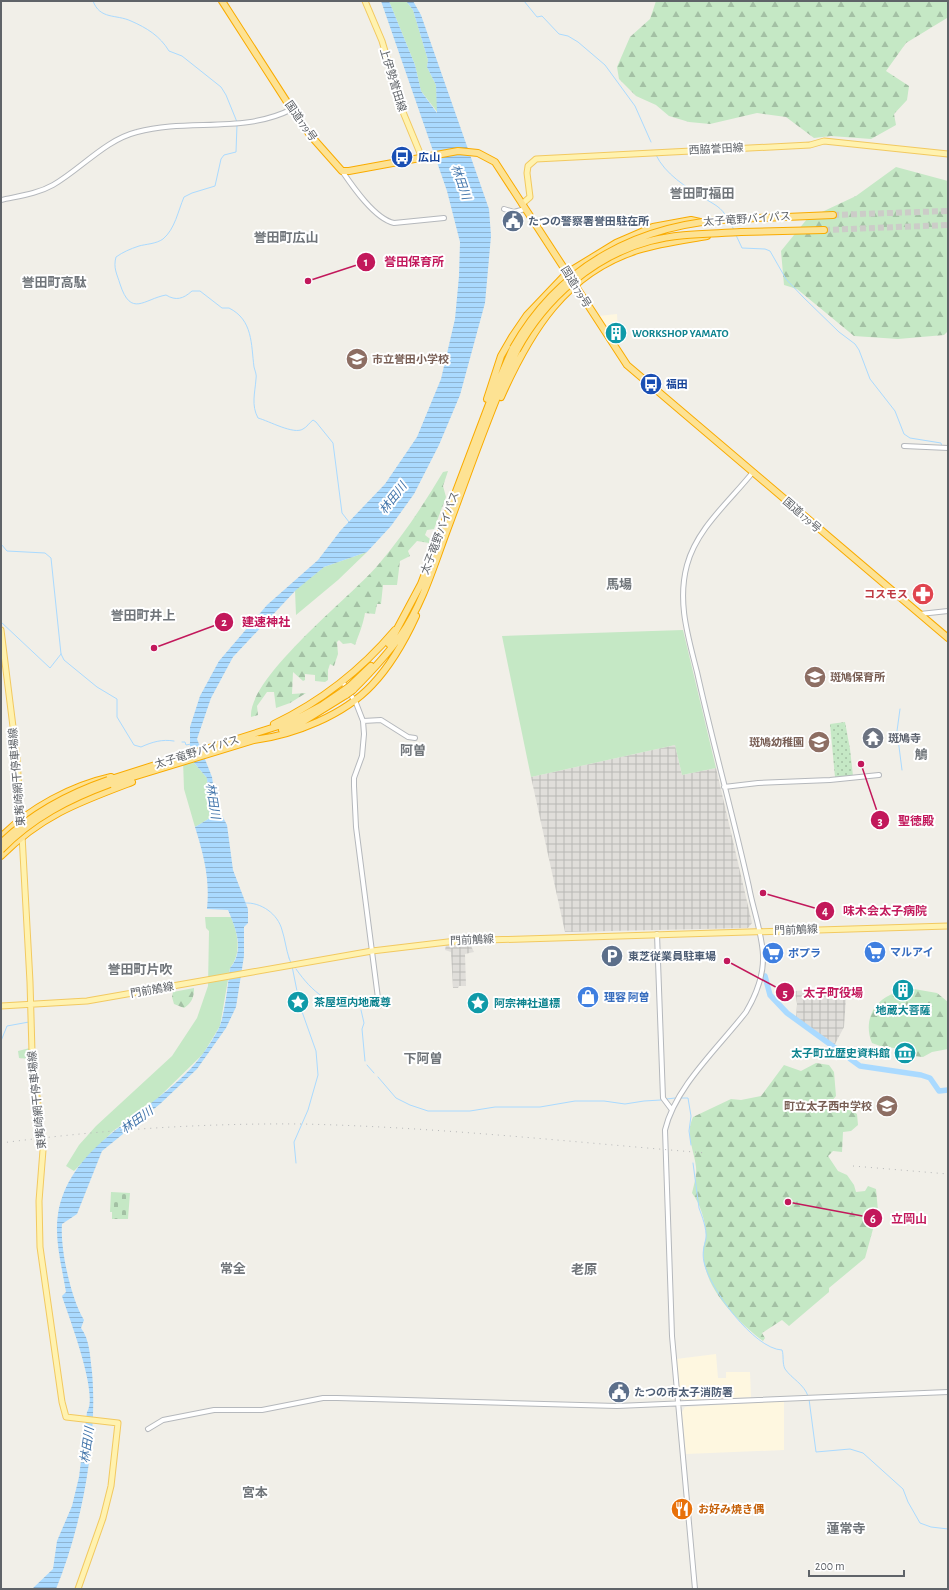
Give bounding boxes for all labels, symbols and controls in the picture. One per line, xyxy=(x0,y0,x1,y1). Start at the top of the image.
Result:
street label: 上伊勢誉田線 xyxy=(378,47,409,113)
street label: 国道179号 xyxy=(283,98,320,143)
street label: 西脇誉田線 xyxy=(688,141,744,156)
bus stop icon: 広山 xyxy=(389,144,415,170)
place label: 広山 xyxy=(418,152,440,163)
water label: 林田川 xyxy=(449,163,474,203)
district label: 誉田町福田 xyxy=(669,187,735,201)
public building icon: たつの警察署誉田駐在所 xyxy=(500,208,526,234)
street label: 太子竜野バイパス xyxy=(703,209,791,228)
place label: たつの警察署誉田駐在所 xyxy=(528,215,649,227)
district label: 誉田町広山 xyxy=(253,231,319,245)
callout: 誉田保育所 xyxy=(356,250,452,274)
text: 誉田保育所 xyxy=(384,255,444,268)
text: 1 xyxy=(364,256,368,268)
street label: 国道179号 xyxy=(559,264,594,310)
district label: 誉田町高駄 xyxy=(21,276,87,290)
building icon: WORKSHOP YAMATO xyxy=(603,320,629,346)
place label: WORKSHOP YAMATO xyxy=(632,328,729,339)
school or university icon: 市立誉田小学校 xyxy=(344,346,370,372)
place label: 市立誉田小学校 xyxy=(372,353,449,365)
bus stop icon: 福田 xyxy=(638,371,664,397)
place label: 福田 xyxy=(666,379,688,390)
water label: 林田川 xyxy=(376,478,410,516)
street label: 太子竜野バイパス xyxy=(418,490,461,576)
street label: 国道179号 xyxy=(781,495,824,534)
district label: 馬場 xyxy=(606,578,632,592)
pharmacy icon: コスモス xyxy=(910,581,936,607)
place label: コスモス xyxy=(864,589,908,600)
district label: 誉田町井上 xyxy=(110,608,176,623)
callout: 建速神社 xyxy=(214,610,298,634)
text: 建速神社 xyxy=(242,615,290,628)
text: 2 xyxy=(221,616,227,628)
school or university icon: 斑鳩保育所 xyxy=(802,664,828,690)
place label: 斑鳩保育所 xyxy=(830,671,885,683)
temple icon: 斑鳩寺 xyxy=(860,725,886,751)
street label: 東觜崎網干停車場線 xyxy=(6,727,27,827)
school or university icon: 斑鳩幼稚園 xyxy=(806,729,832,755)
place label: 斑鳩寺 xyxy=(888,732,921,744)
street label: 太子竜野バイパス xyxy=(153,733,241,770)
place label: 斑鳩幼稚園 xyxy=(749,736,804,748)
district label: 阿曽 xyxy=(400,743,426,758)
district label: 鵤 xyxy=(914,748,928,762)
water label: 林田川 xyxy=(204,782,223,822)
callout: 聖徳殿 xyxy=(870,808,942,832)
text: 聖徳殿 xyxy=(898,814,934,827)
text: 3 xyxy=(877,815,883,827)
callout: 味木会太子病院 xyxy=(815,899,935,923)
text: 味木会太子病院 xyxy=(843,904,927,917)
text: 4 xyxy=(822,905,828,917)
street label: 門前鵤線 xyxy=(774,923,818,936)
street label: 門前鵤線 xyxy=(450,932,494,947)
supermarket icon: マルアイ xyxy=(862,939,888,965)
supermarket icon: ポプラ xyxy=(760,940,786,966)
parking icon: 東芝従業員駐車場 xyxy=(599,943,625,969)
place label: マルアイ xyxy=(890,947,933,958)
place label: ポプラ xyxy=(788,948,821,959)
place label: 東芝従業員駐車場 xyxy=(628,950,716,962)
district label: 誉田町片吹 xyxy=(107,963,173,977)
building icon: 地蔵大菩薩 xyxy=(890,977,916,1003)
street label: 門前鵤線 xyxy=(129,980,175,999)
callout: 太子町役場 xyxy=(775,980,871,1004)
shop icon: 理容 阿曽 xyxy=(575,984,601,1010)
text: 太子町役場 xyxy=(803,986,863,999)
text: 5 xyxy=(782,987,788,999)
place icon: 茶屋垣内地蔵尊 xyxy=(285,989,311,1015)
place icon: 阿宗神社道標 xyxy=(465,990,491,1016)
place label: 理容 阿曽 xyxy=(604,991,650,1003)
place label: 茶屋垣内地蔵尊 xyxy=(314,996,391,1008)
place label: 阿宗神社道標 xyxy=(494,997,560,1009)
place label: 地蔵大菩薩 xyxy=(876,1005,931,1016)
museum icon: 太子町立歴史資料館 xyxy=(892,1040,918,1066)
place label: 太子町立歴史資料館 xyxy=(791,1047,890,1059)
street label: 東觜崎網干停車場線 xyxy=(25,1050,48,1150)
district label: 下阿曽 xyxy=(403,1051,443,1066)
school or university icon: 町立太子西中学校 xyxy=(874,1093,900,1119)
place label: 町立太子西中学校 xyxy=(784,1100,872,1112)
water label: 林田川 xyxy=(118,1103,157,1135)
callout: 立岡山 xyxy=(863,1206,935,1230)
text: 6 xyxy=(870,1213,876,1225)
text: 立岡山 xyxy=(891,1213,927,1225)
district label: 常全 xyxy=(220,1262,246,1276)
district label: 老原 xyxy=(571,1263,597,1277)
public building icon: たつの市太子消防署 xyxy=(606,1379,632,1405)
place label: たつの市太子消防署 xyxy=(634,1386,733,1398)
water label: 林田川 xyxy=(78,1424,96,1464)
district label: 宮本 xyxy=(242,1486,268,1500)
restaurant icon: お好み焼き偶 xyxy=(669,1496,695,1522)
place label: お好み焼き偶 xyxy=(698,1503,764,1515)
district label: 蓮常寺 xyxy=(826,1522,866,1536)
scale bar xyxy=(809,1552,904,1578)
text: 200 m xyxy=(815,1560,845,1572)

